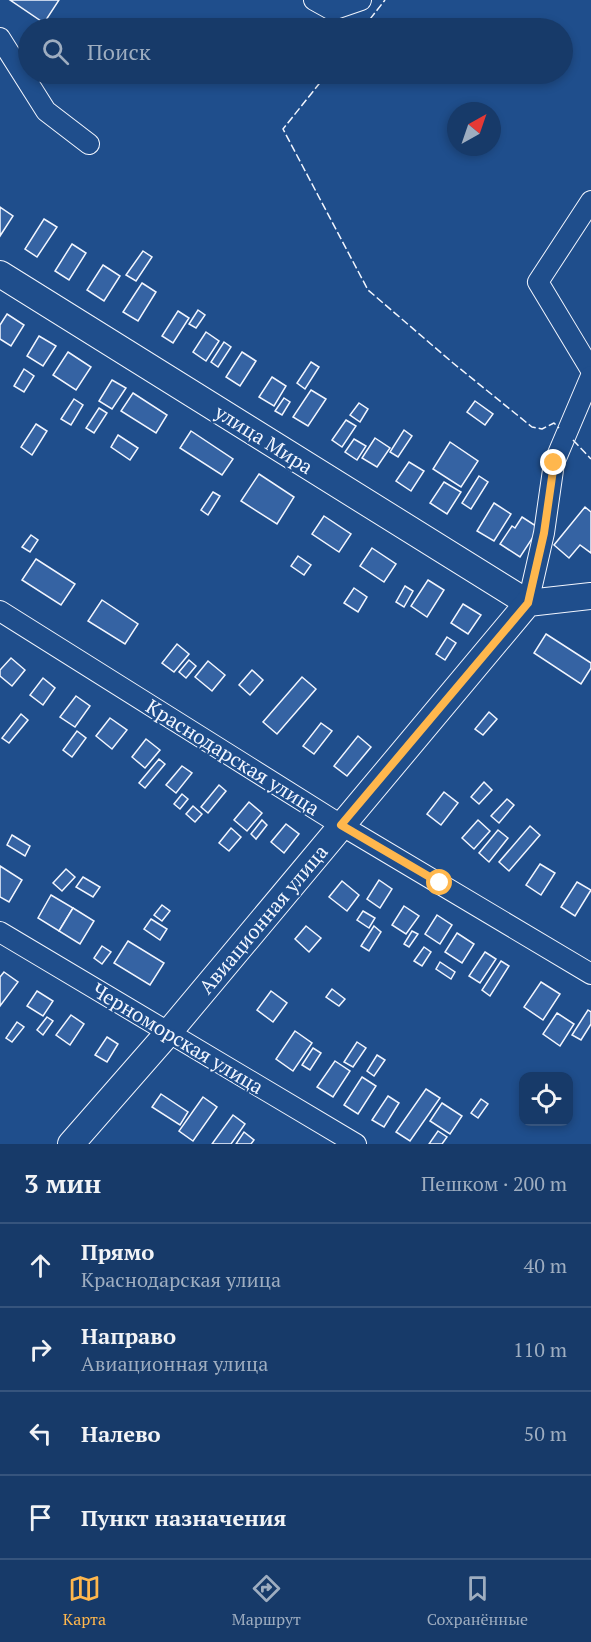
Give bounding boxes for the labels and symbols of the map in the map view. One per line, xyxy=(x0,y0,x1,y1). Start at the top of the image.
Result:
north arrow xyxy=(447,102,501,156)
street label: улица Мира xyxy=(209,398,318,480)
route end xyxy=(540,449,566,475)
street label: Краснодарская улица xyxy=(141,693,325,821)
street label: Авиационная улица xyxy=(192,839,334,999)
route start xyxy=(426,869,452,895)
street label: Черноморская улица xyxy=(87,976,269,1100)

